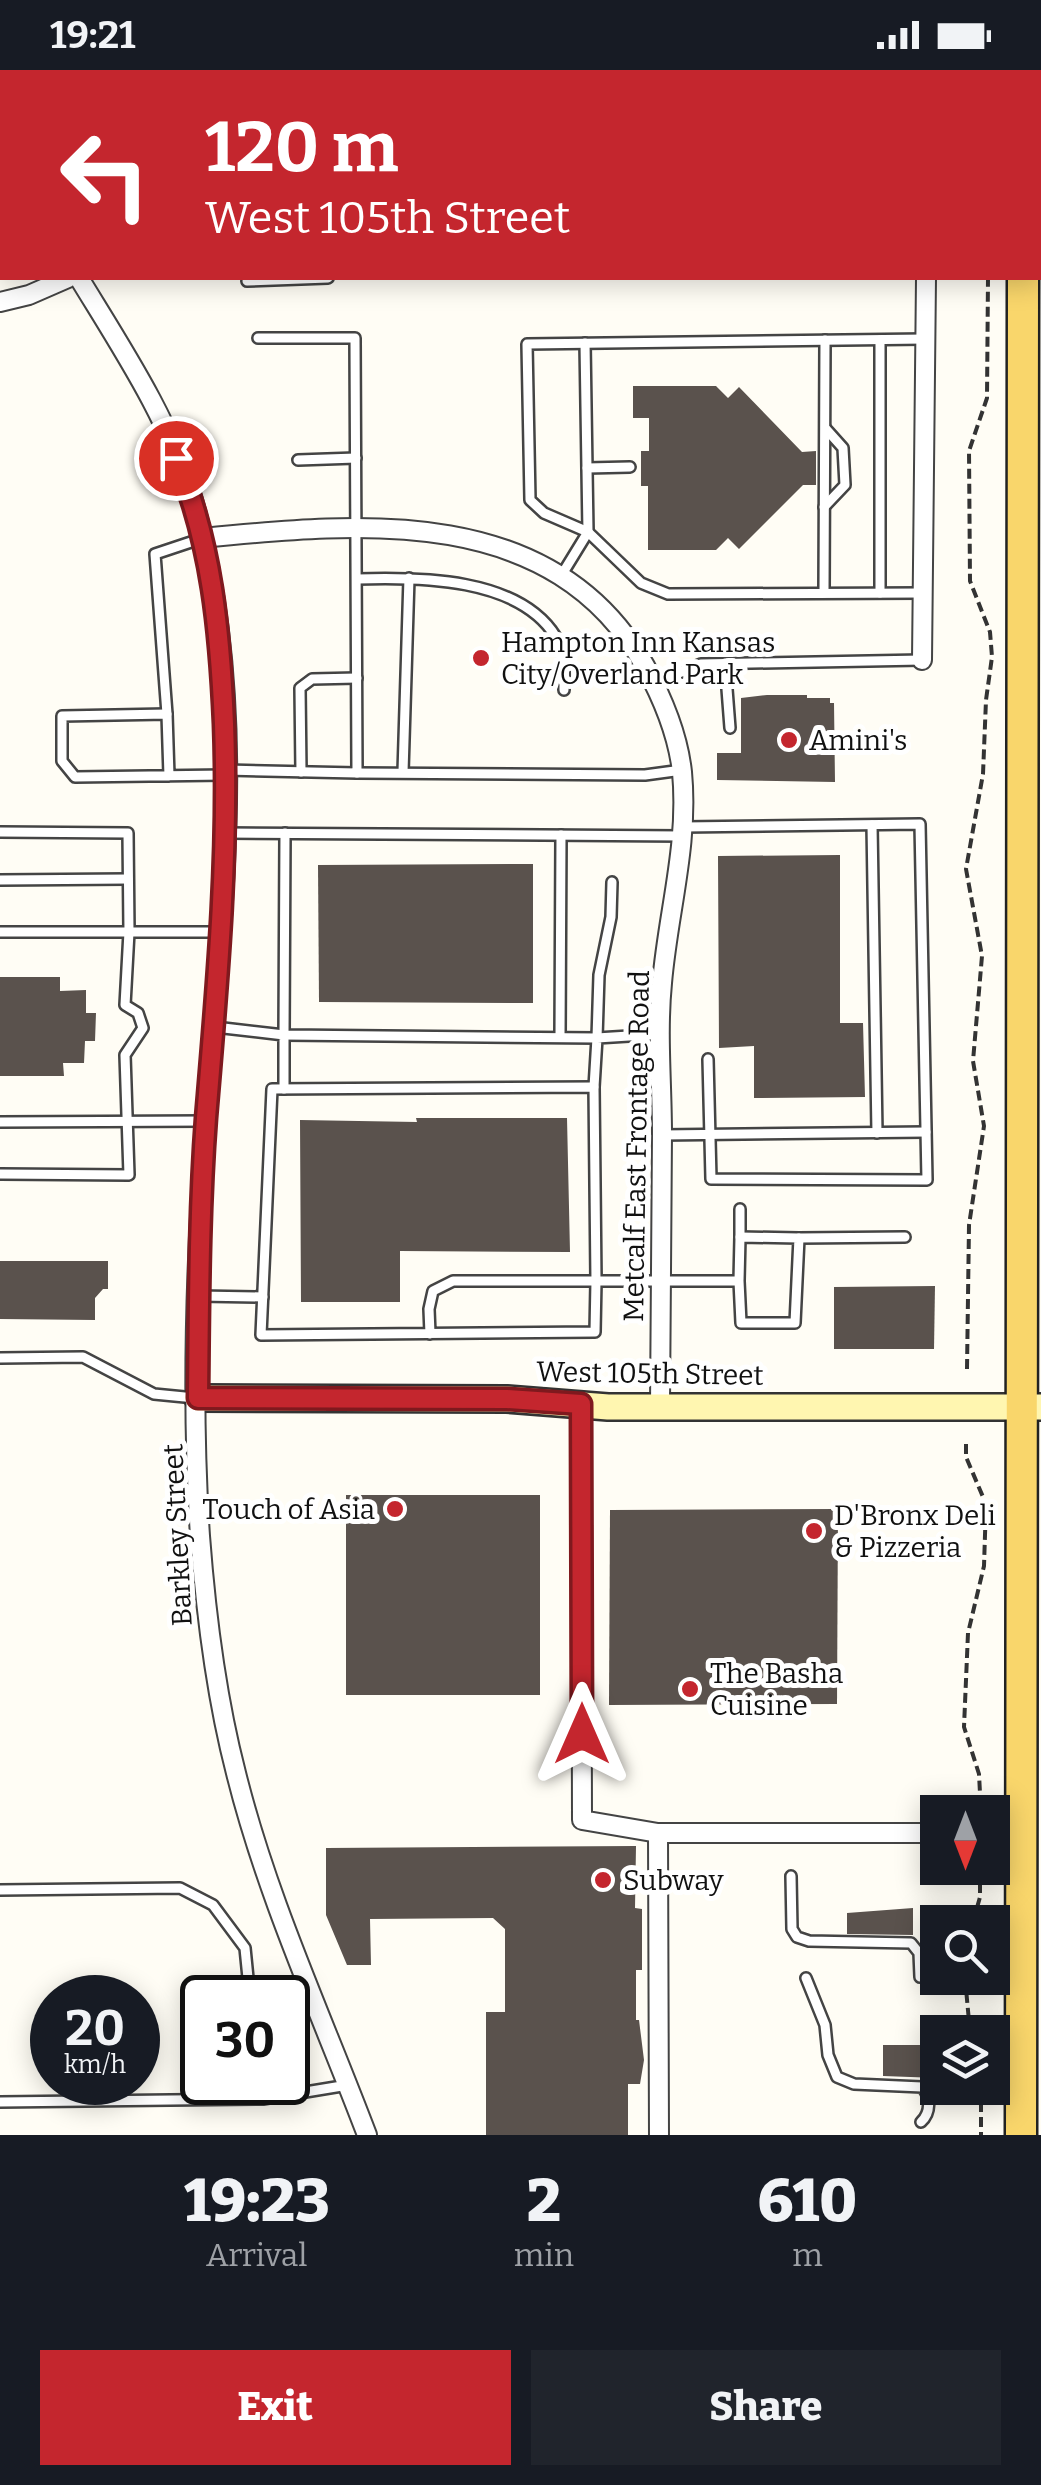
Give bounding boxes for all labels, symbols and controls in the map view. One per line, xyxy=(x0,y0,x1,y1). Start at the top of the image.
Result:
text: 19:21 xyxy=(50,12,136,58)
text: 120 m xyxy=(205,106,398,190)
icon: left xyxy=(40,110,170,240)
text: West 105th Street xyxy=(205,191,570,245)
pin xyxy=(134,416,219,501)
icon: arrive xyxy=(149,431,204,486)
place label: Hampton Inn Kansas City/Overland Park xyxy=(501,626,775,691)
marker: Hampton Inn Kansas City/Overland Park xyxy=(470,647,492,669)
place label: Amini's xyxy=(809,724,907,757)
marker: Amini's xyxy=(778,729,800,751)
street label: Metcalf East Frontage Road xyxy=(617,970,656,1322)
street label: West 105th Street xyxy=(536,1355,764,1392)
street label: Barkley Street xyxy=(156,1443,199,1627)
place label: Touch of Asia xyxy=(202,1493,375,1526)
marker: Touch of Asia xyxy=(384,1498,406,1520)
place label: D'Bronx Deli & Pizzeria xyxy=(834,1499,996,1564)
marker: D'Bronx Deli & Pizzeria xyxy=(803,1520,825,1542)
place label: The Basha Cuisine xyxy=(710,1657,843,1722)
marker: The Basha Cuisine xyxy=(679,1678,701,1700)
position arrow xyxy=(530,1682,634,1786)
north arrow xyxy=(920,1795,1010,1885)
map controls xyxy=(920,1795,1010,2105)
place label: Subway xyxy=(623,1864,724,1897)
marker: Subway xyxy=(592,1869,614,1891)
button: search xyxy=(920,1905,1010,1995)
speed limit sign: 30 xyxy=(180,1975,310,2105)
text: 20 xyxy=(65,1998,125,2058)
button: layers xyxy=(920,2015,1010,2105)
text: km/h xyxy=(64,2050,126,2080)
text: 19:23 xyxy=(184,2165,330,2237)
text: 2 xyxy=(527,2165,561,2237)
text: 610 xyxy=(758,2165,857,2237)
text: Arrival xyxy=(206,2236,308,2274)
text: min xyxy=(514,2236,574,2274)
text: m xyxy=(792,2236,823,2274)
button: Exit xyxy=(40,2350,511,2465)
button: Share xyxy=(531,2350,1001,2465)

